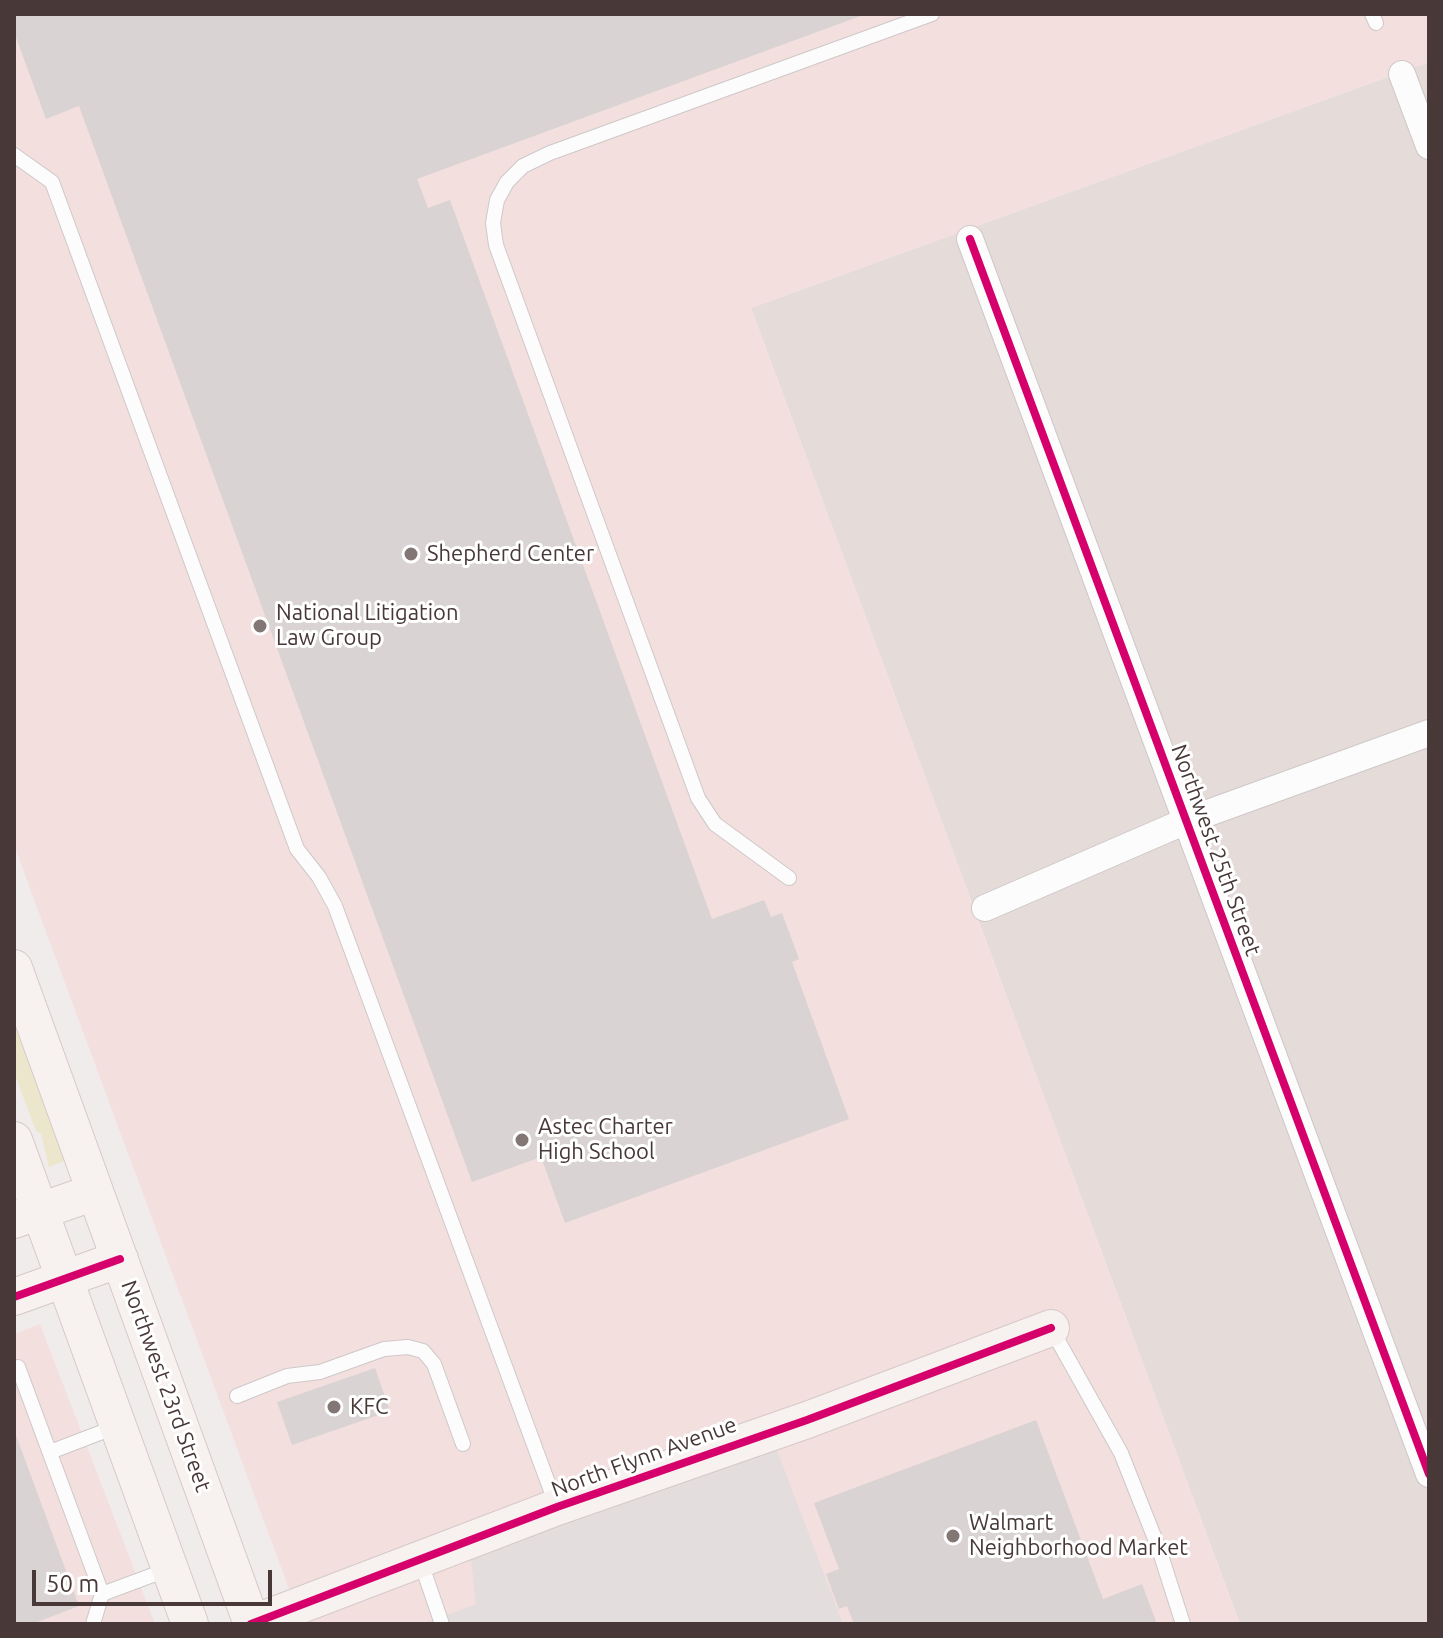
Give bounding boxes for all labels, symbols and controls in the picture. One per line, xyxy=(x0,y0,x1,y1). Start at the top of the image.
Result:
place label: Shepherd Center xyxy=(427,541,594,567)
marker: Shepherd Center xyxy=(402,545,420,563)
place label: National Litigation Law Group xyxy=(276,600,458,652)
marker: National Litigation Law Group xyxy=(251,617,269,635)
street label: Northwest 25th Street xyxy=(1165,741,1267,959)
place label: Astec Charter High School xyxy=(538,1114,673,1166)
marker: Astec Charter High School xyxy=(513,1131,531,1149)
street label: Northwest 23rd Street xyxy=(115,1277,217,1495)
place label: KFC xyxy=(350,1394,388,1420)
marker: KFC xyxy=(325,1398,343,1416)
street label: North Flynn Avenue xyxy=(548,1411,740,1503)
place label: Walmart Neighborhood Market xyxy=(969,1510,1188,1562)
marker: Walmart Neighborhood Market xyxy=(944,1527,962,1545)
scale bar xyxy=(36,1554,276,1604)
text: 50 m xyxy=(46,1570,99,1597)

